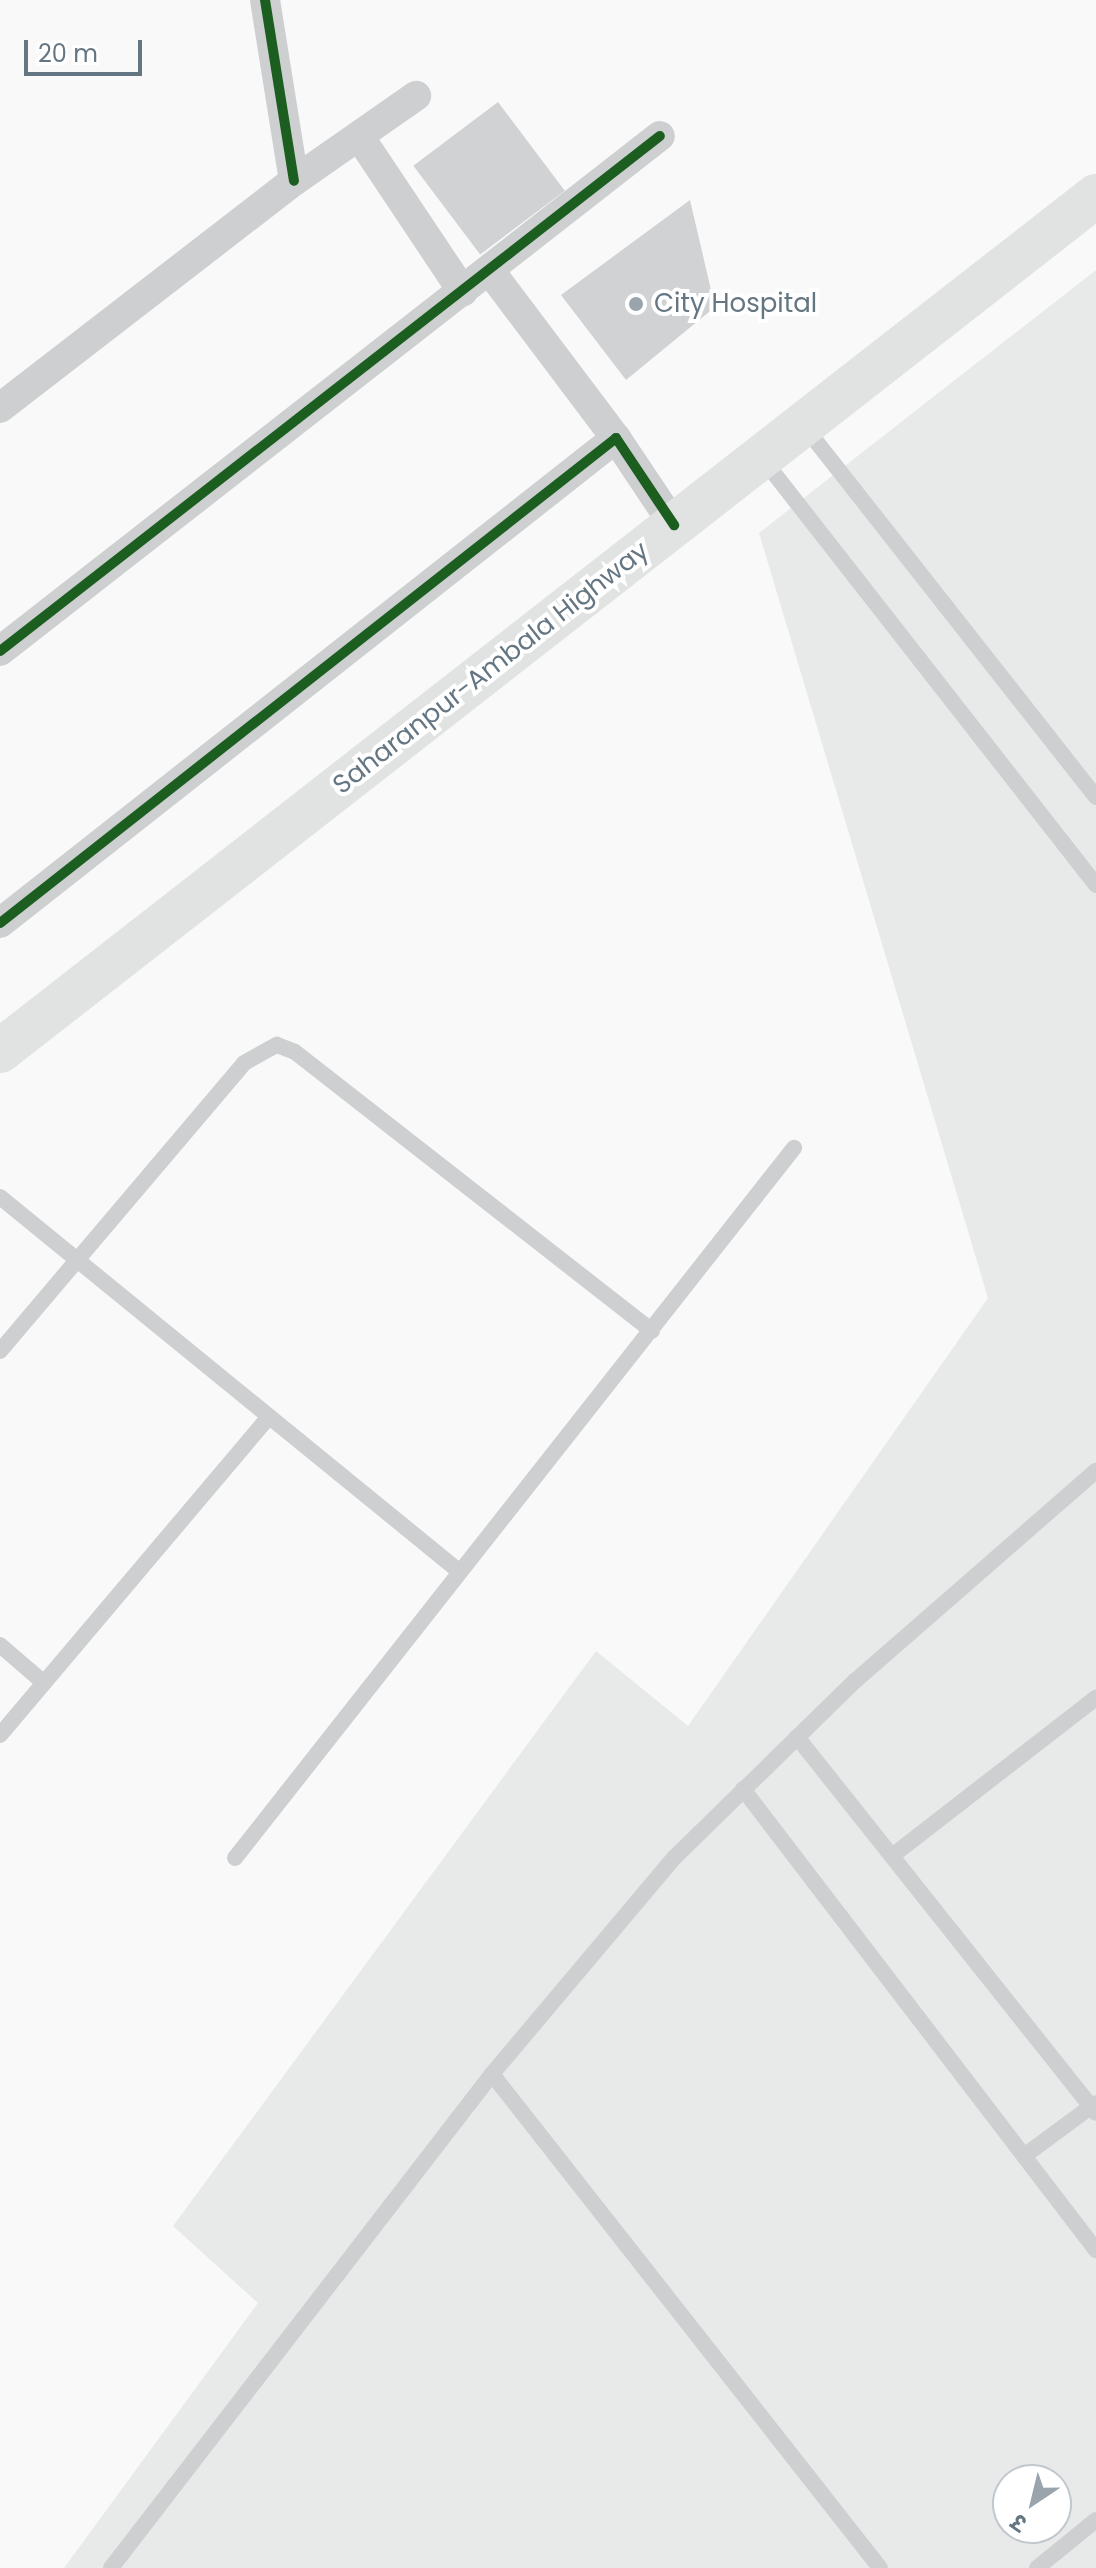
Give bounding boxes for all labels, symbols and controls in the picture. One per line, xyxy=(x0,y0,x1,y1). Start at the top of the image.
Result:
scale bar xyxy=(28,24,146,74)
text: 20 m xyxy=(38,37,98,70)
place label: City Hospital xyxy=(654,288,817,320)
marker: City Hospital xyxy=(625,293,647,315)
street label: Saharanpur-Ambala Highway xyxy=(327,535,655,801)
north arrow xyxy=(992,2464,1072,2544)
text: उ xyxy=(1005,2506,1033,2539)

